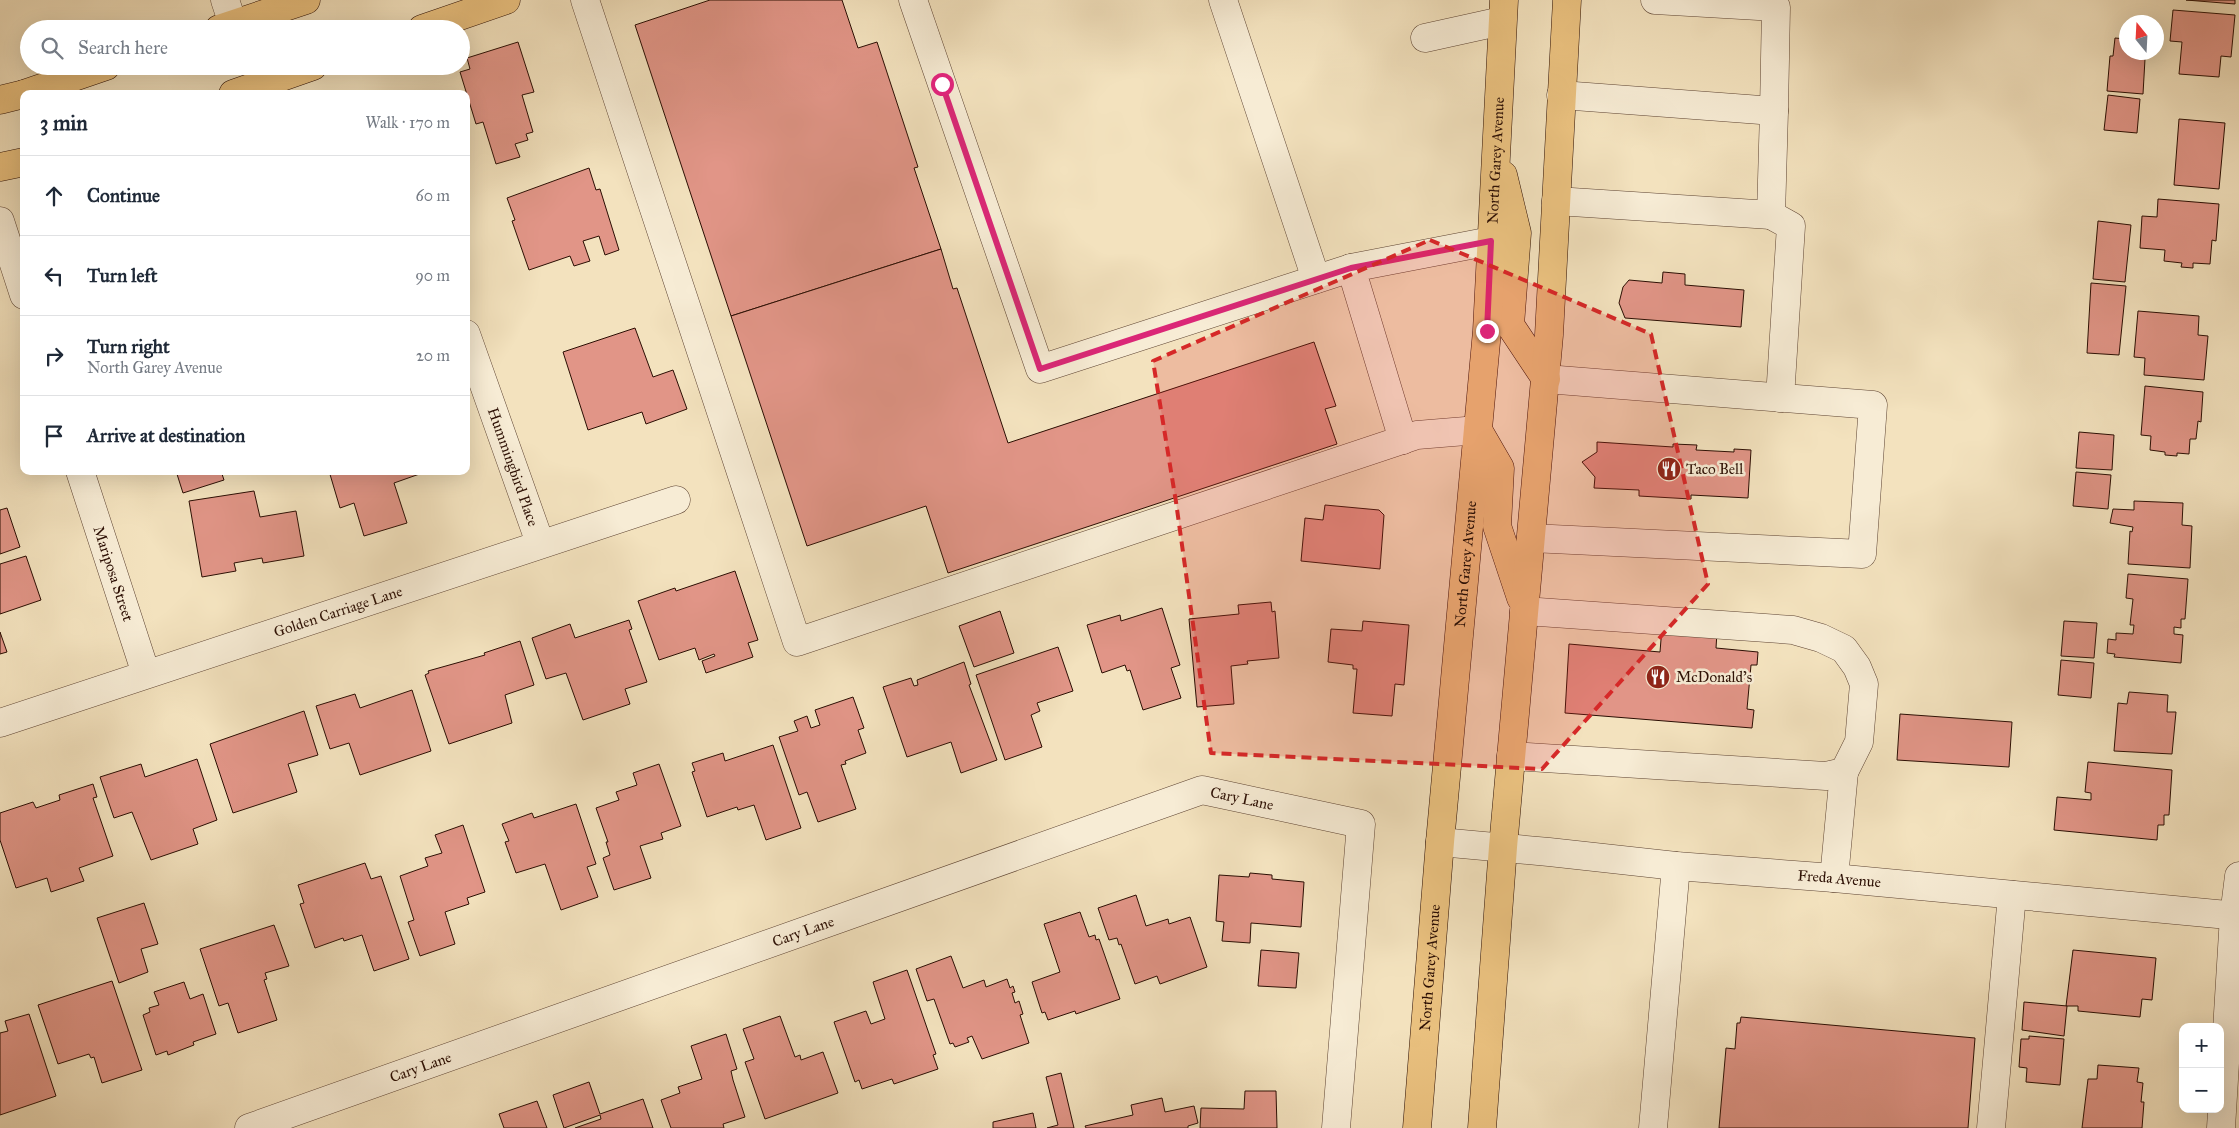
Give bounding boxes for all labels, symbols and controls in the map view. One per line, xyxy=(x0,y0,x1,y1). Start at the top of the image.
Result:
north arrow xyxy=(2119,15,2164,60)
search box xyxy=(20,20,470,75)
icon: search xyxy=(38,34,66,62)
text: Search here xyxy=(78,36,168,59)
route start xyxy=(931,73,954,96)
street label: North Garey Avenue xyxy=(1484,96,1508,224)
text: 3 min xyxy=(40,110,88,136)
text: Walk · 170 m xyxy=(366,113,450,132)
icon: ahead xyxy=(40,182,68,210)
text: Continue xyxy=(87,184,160,207)
text: 60 m xyxy=(416,186,450,205)
icon: left xyxy=(40,262,68,290)
text: Turn left xyxy=(87,264,157,287)
text: 90 m xyxy=(415,266,450,285)
route end xyxy=(1476,320,1499,343)
text: Turn right xyxy=(87,335,170,358)
icon: right xyxy=(40,342,68,370)
text: 20 m xyxy=(416,346,450,365)
text: North Garey Avenue xyxy=(87,358,222,377)
street label: Hummingbird Place xyxy=(484,405,542,529)
icon: arrive xyxy=(40,422,68,450)
text: Arrive at destination xyxy=(87,424,245,447)
restaurant icon: Taco Bell xyxy=(1656,456,1682,482)
place label: Taco Bell xyxy=(1686,460,1744,478)
street label: North Garey Avenue xyxy=(1451,500,1480,628)
street label: Mariposa Street xyxy=(90,524,137,624)
street label: Golden Carriage Lane xyxy=(271,582,405,641)
restaurant icon: McDonald's xyxy=(1645,664,1671,690)
place label: McDonald's xyxy=(1676,668,1752,686)
street label: Cary Lane xyxy=(1209,783,1275,814)
street label: Freda Avenue xyxy=(1797,866,1882,891)
street label: North Garey Avenue xyxy=(1416,904,1444,1032)
street label: Cary Lane xyxy=(770,912,836,951)
map controls xyxy=(2179,1023,2224,1113)
button: + xyxy=(2179,1023,2224,1068)
street label: Cary Lane xyxy=(387,1048,454,1086)
button: − xyxy=(2179,1068,2224,1113)

